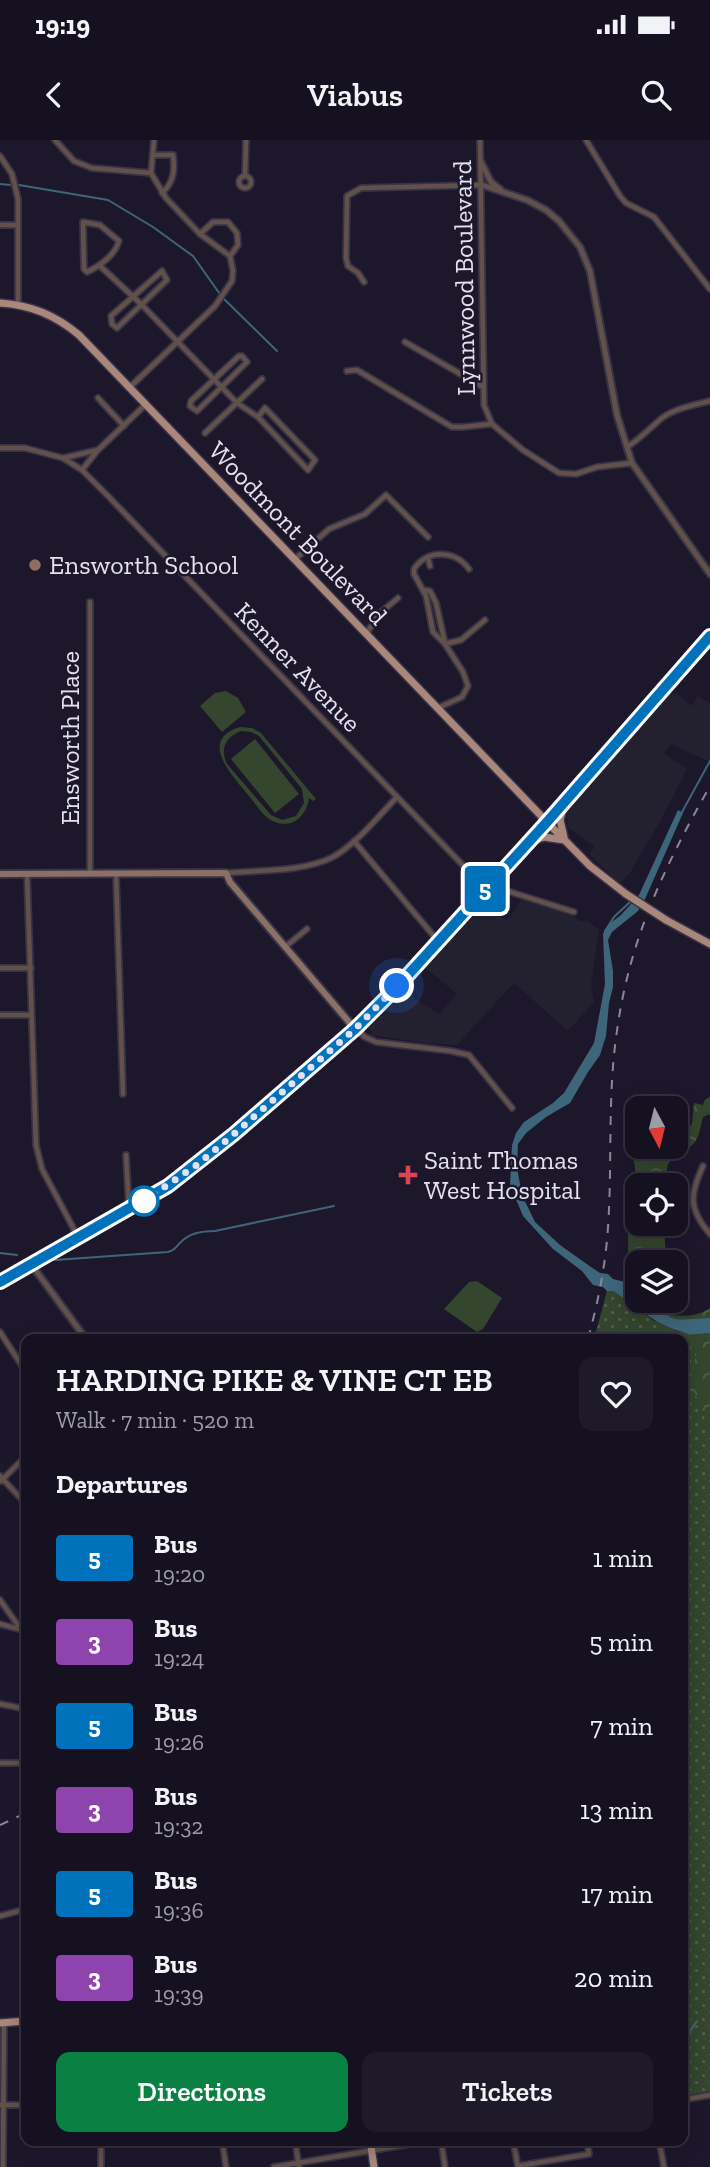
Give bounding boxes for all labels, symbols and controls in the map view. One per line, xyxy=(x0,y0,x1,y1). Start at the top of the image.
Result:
text: 19:19 xyxy=(35,9,90,41)
icon: back xyxy=(35,76,73,114)
text: Viabus xyxy=(307,76,403,114)
icon: search xyxy=(637,76,675,114)
street label: Lynnwood Boulevard xyxy=(446,160,482,396)
street label: Woodmont Boulevard xyxy=(202,434,394,632)
place label: Ensworth School xyxy=(49,549,238,581)
marker: Ensworth School xyxy=(27,557,43,573)
street label: Kenner Avenue xyxy=(228,595,368,739)
street label: Ensworth Place xyxy=(54,651,86,825)
line badge: 5 xyxy=(462,866,508,912)
text: 5 xyxy=(479,874,491,903)
your location xyxy=(379,968,414,1003)
north arrow xyxy=(625,1096,688,1158)
map controls xyxy=(625,1096,688,1313)
place label: Saint Thomas West Hospital xyxy=(424,1144,581,1206)
marker: Saint Thomas West Hospital xyxy=(398,1165,418,1185)
button: locate xyxy=(625,1173,688,1236)
unlabelled marker xyxy=(129,1186,159,1216)
button: layers xyxy=(625,1250,688,1313)
button: heart xyxy=(579,1357,653,1431)
text: HARDING PIKE & VINE CT EB xyxy=(56,1360,493,1399)
text: Walk · 7 min · 520 m xyxy=(56,1406,254,1434)
text: Departures xyxy=(56,1468,188,1500)
text: Bus xyxy=(154,1528,197,1560)
text: 1 min xyxy=(592,1542,653,1574)
text: 5 xyxy=(88,1543,101,1572)
text: 19:20 xyxy=(154,1560,205,1588)
text: Bus xyxy=(154,1612,197,1644)
text: 5 min xyxy=(589,1626,653,1658)
text: 3 xyxy=(88,1627,101,1656)
text: 19:24 xyxy=(154,1644,204,1672)
text: Bus xyxy=(154,1696,197,1728)
text: 7 min xyxy=(590,1710,653,1742)
text: 5 xyxy=(88,1711,101,1740)
text: 19:26 xyxy=(154,1728,204,1756)
text: Bus xyxy=(154,1780,197,1812)
text: 13 min xyxy=(580,1794,653,1826)
text: 3 xyxy=(88,1795,101,1824)
text: 19:32 xyxy=(154,1812,203,1840)
text: Bus xyxy=(154,1864,197,1896)
text: 17 min xyxy=(581,1878,653,1910)
text: 5 xyxy=(88,1879,101,1908)
text: 19:36 xyxy=(154,1896,204,1924)
text: Bus xyxy=(154,1948,197,1980)
text: 20 min xyxy=(574,1962,653,1994)
text: 3 xyxy=(88,1963,101,1992)
text: 19:39 xyxy=(154,1980,204,2008)
button: Directions xyxy=(56,2052,348,2132)
button: Tickets xyxy=(362,2052,653,2132)

